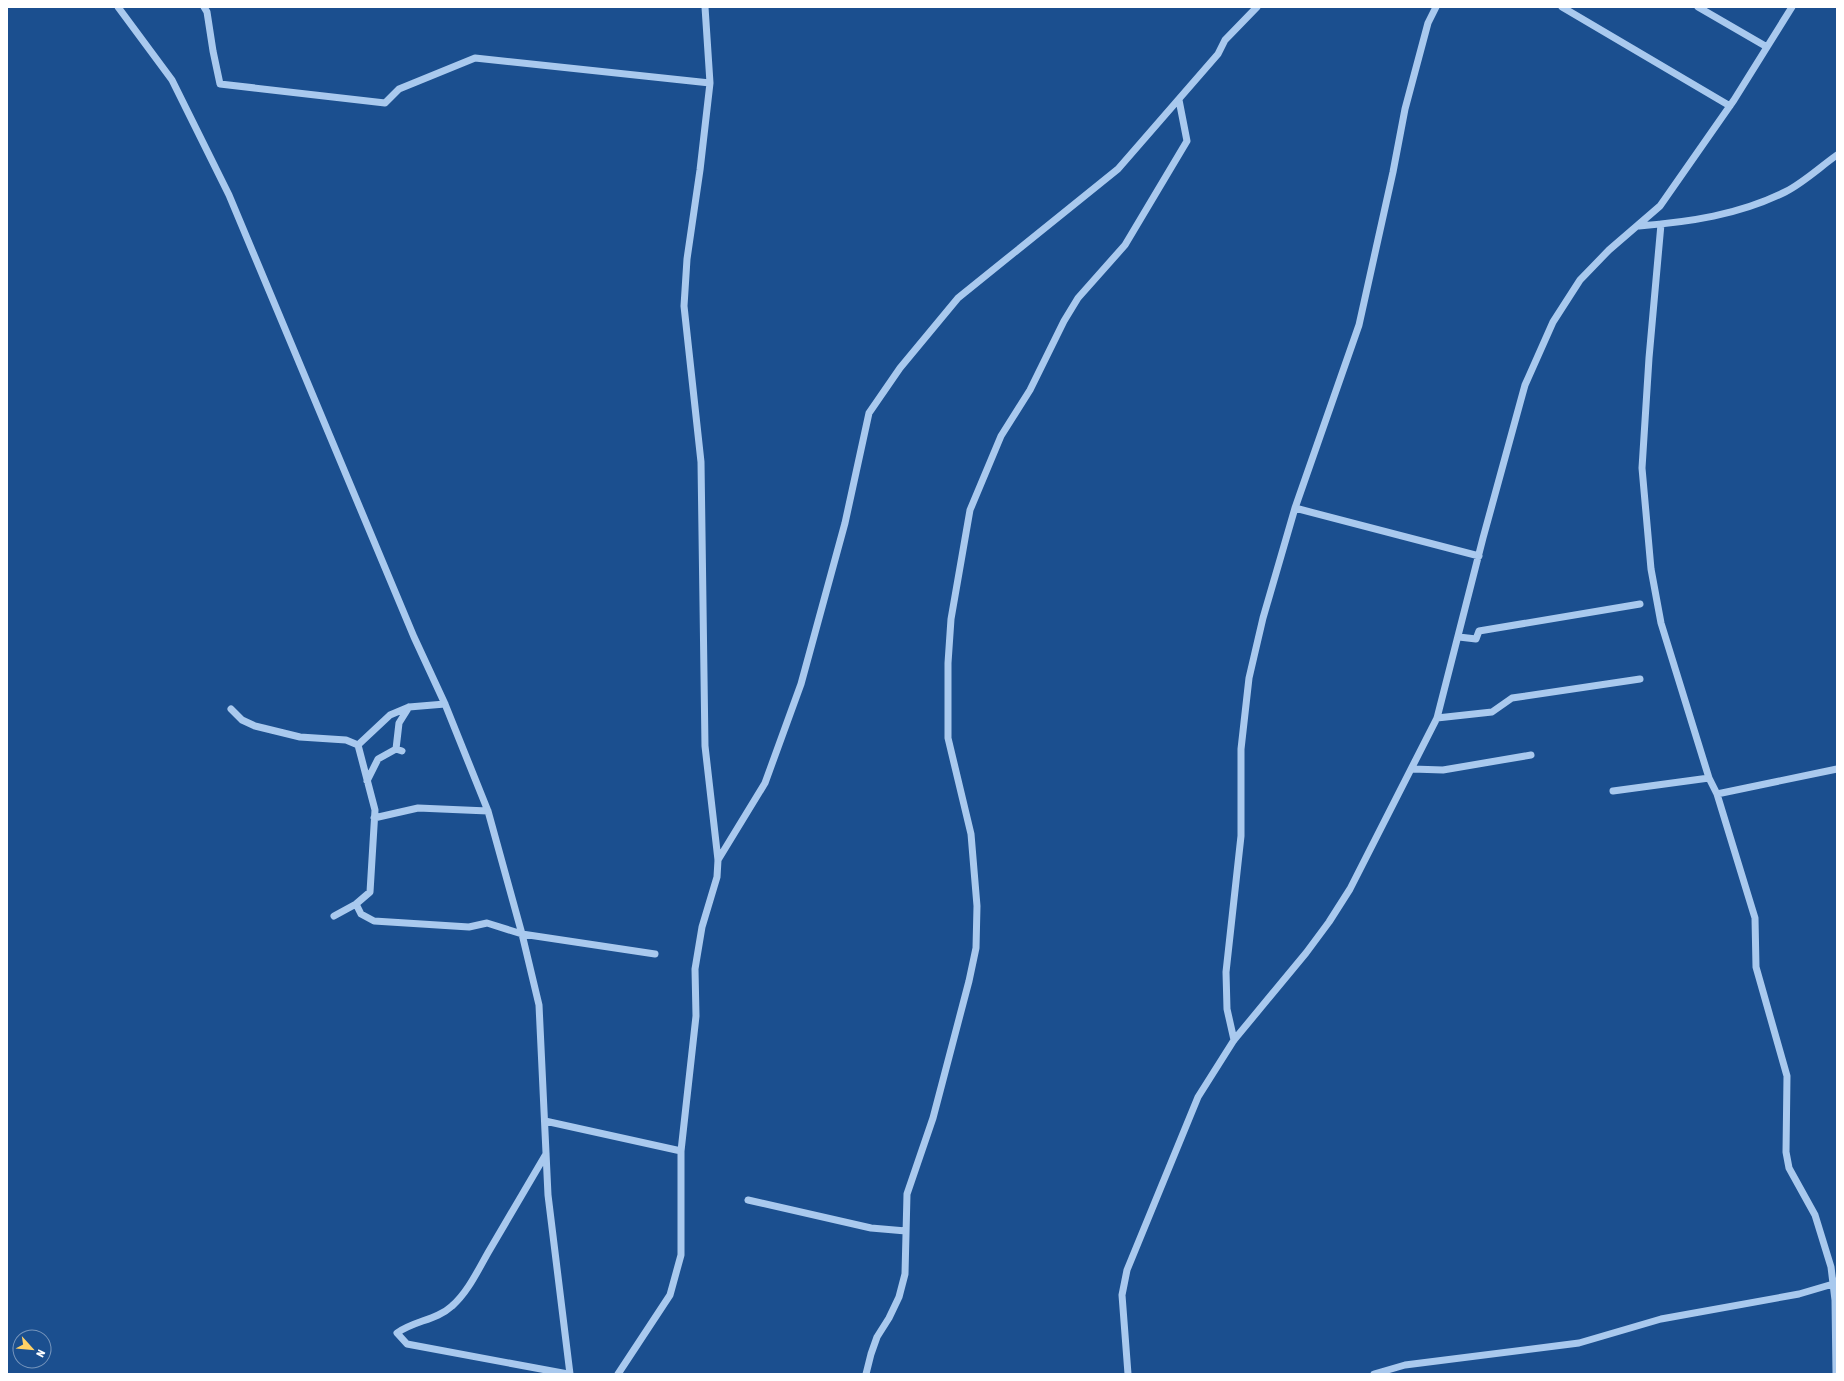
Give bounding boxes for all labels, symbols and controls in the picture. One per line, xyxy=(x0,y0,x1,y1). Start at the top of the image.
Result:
north arrow xyxy=(12,1329,52,1369)
text: N xyxy=(34,1348,48,1359)

